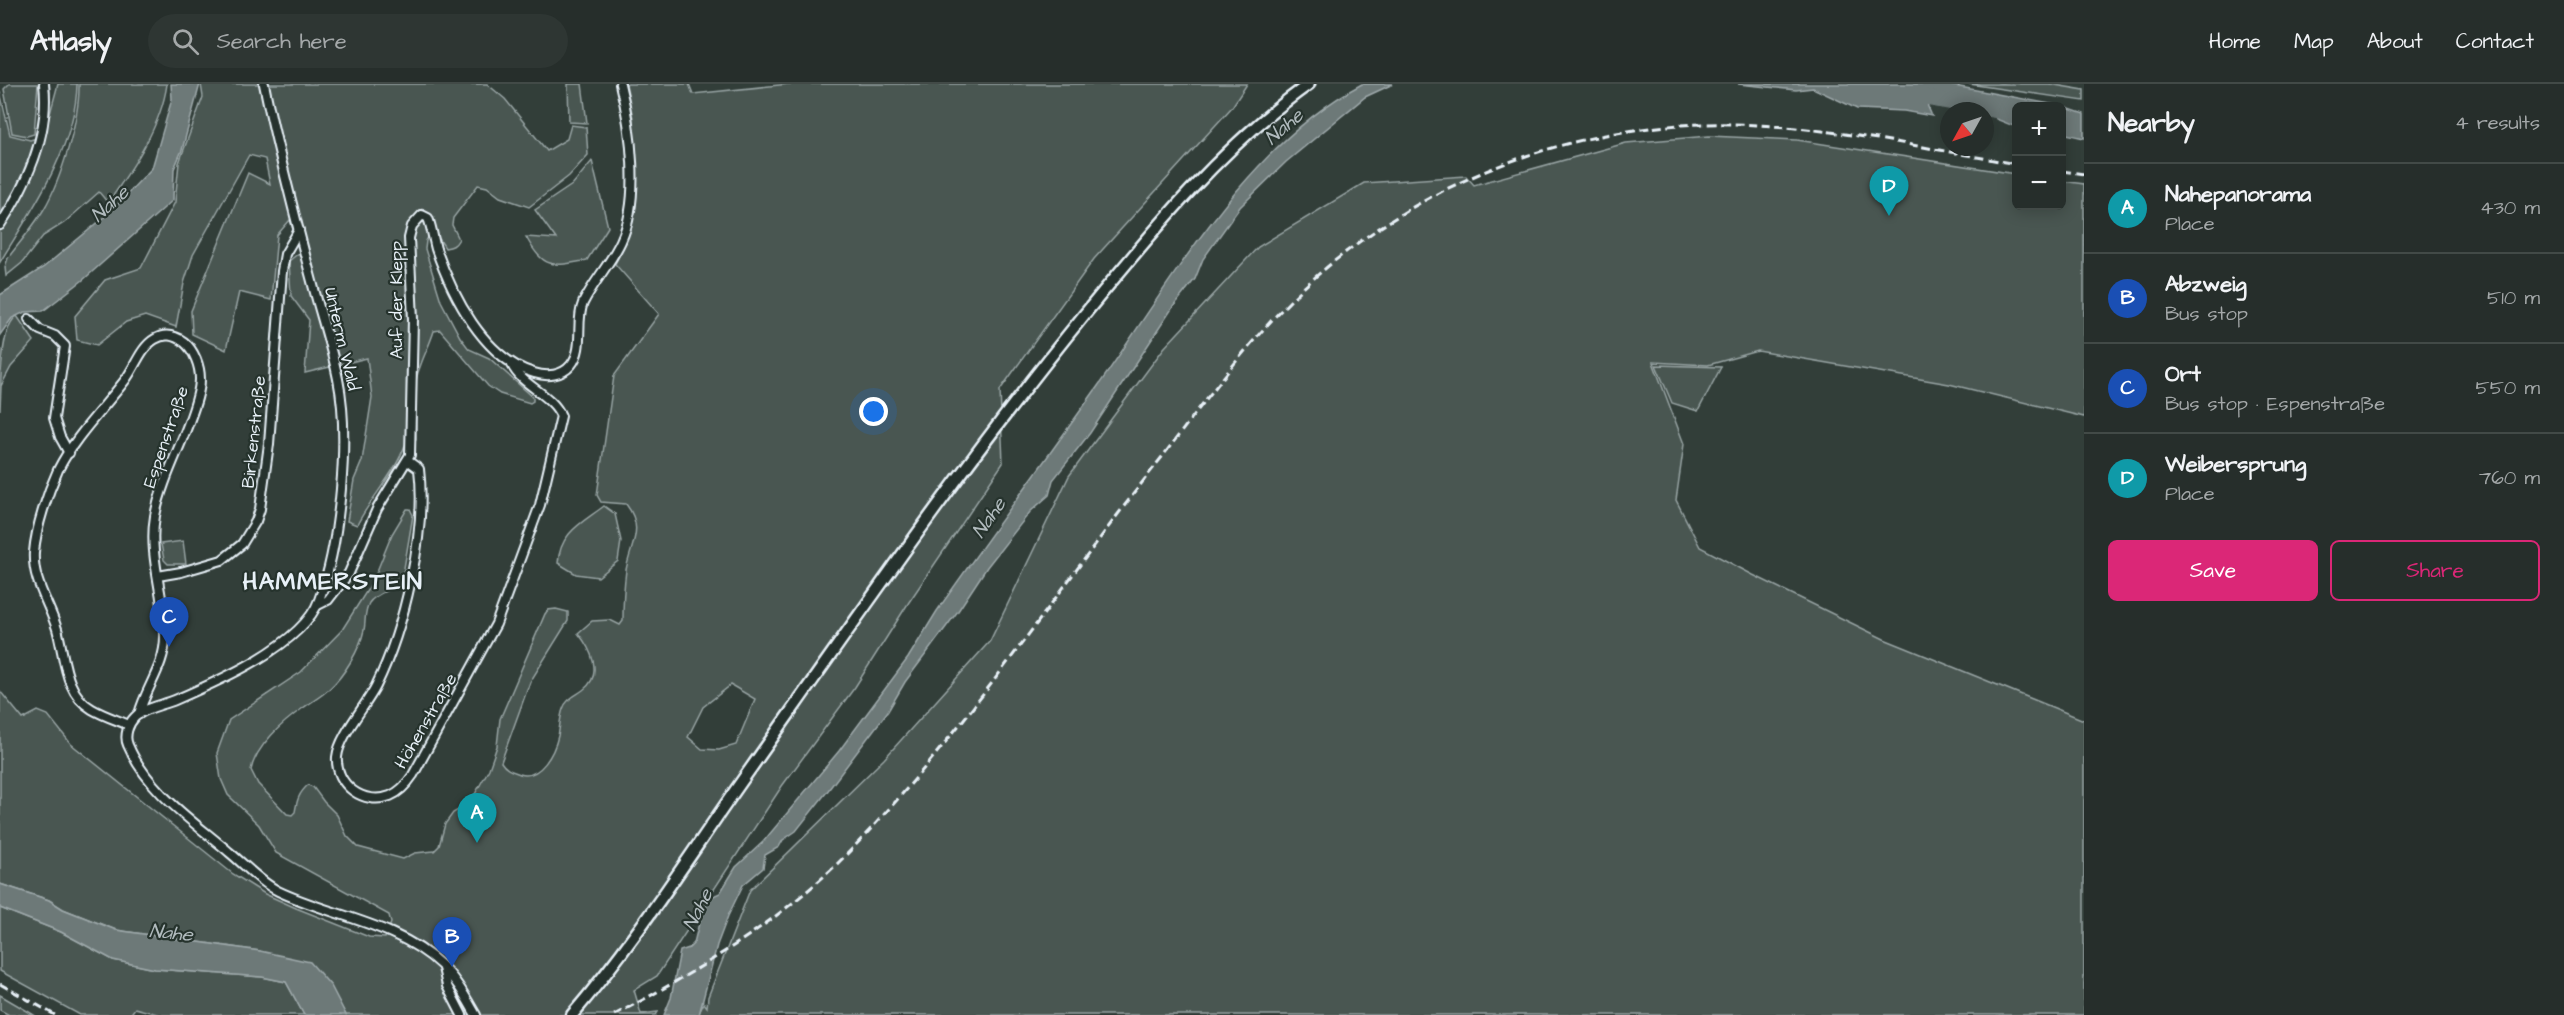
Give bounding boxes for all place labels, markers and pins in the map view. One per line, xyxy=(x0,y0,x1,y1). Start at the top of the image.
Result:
pin: D xyxy=(1870,166,1908,216)
pin: C xyxy=(150,598,188,647)
pin: A xyxy=(458,794,496,843)
pin: B xyxy=(432,918,472,967)

